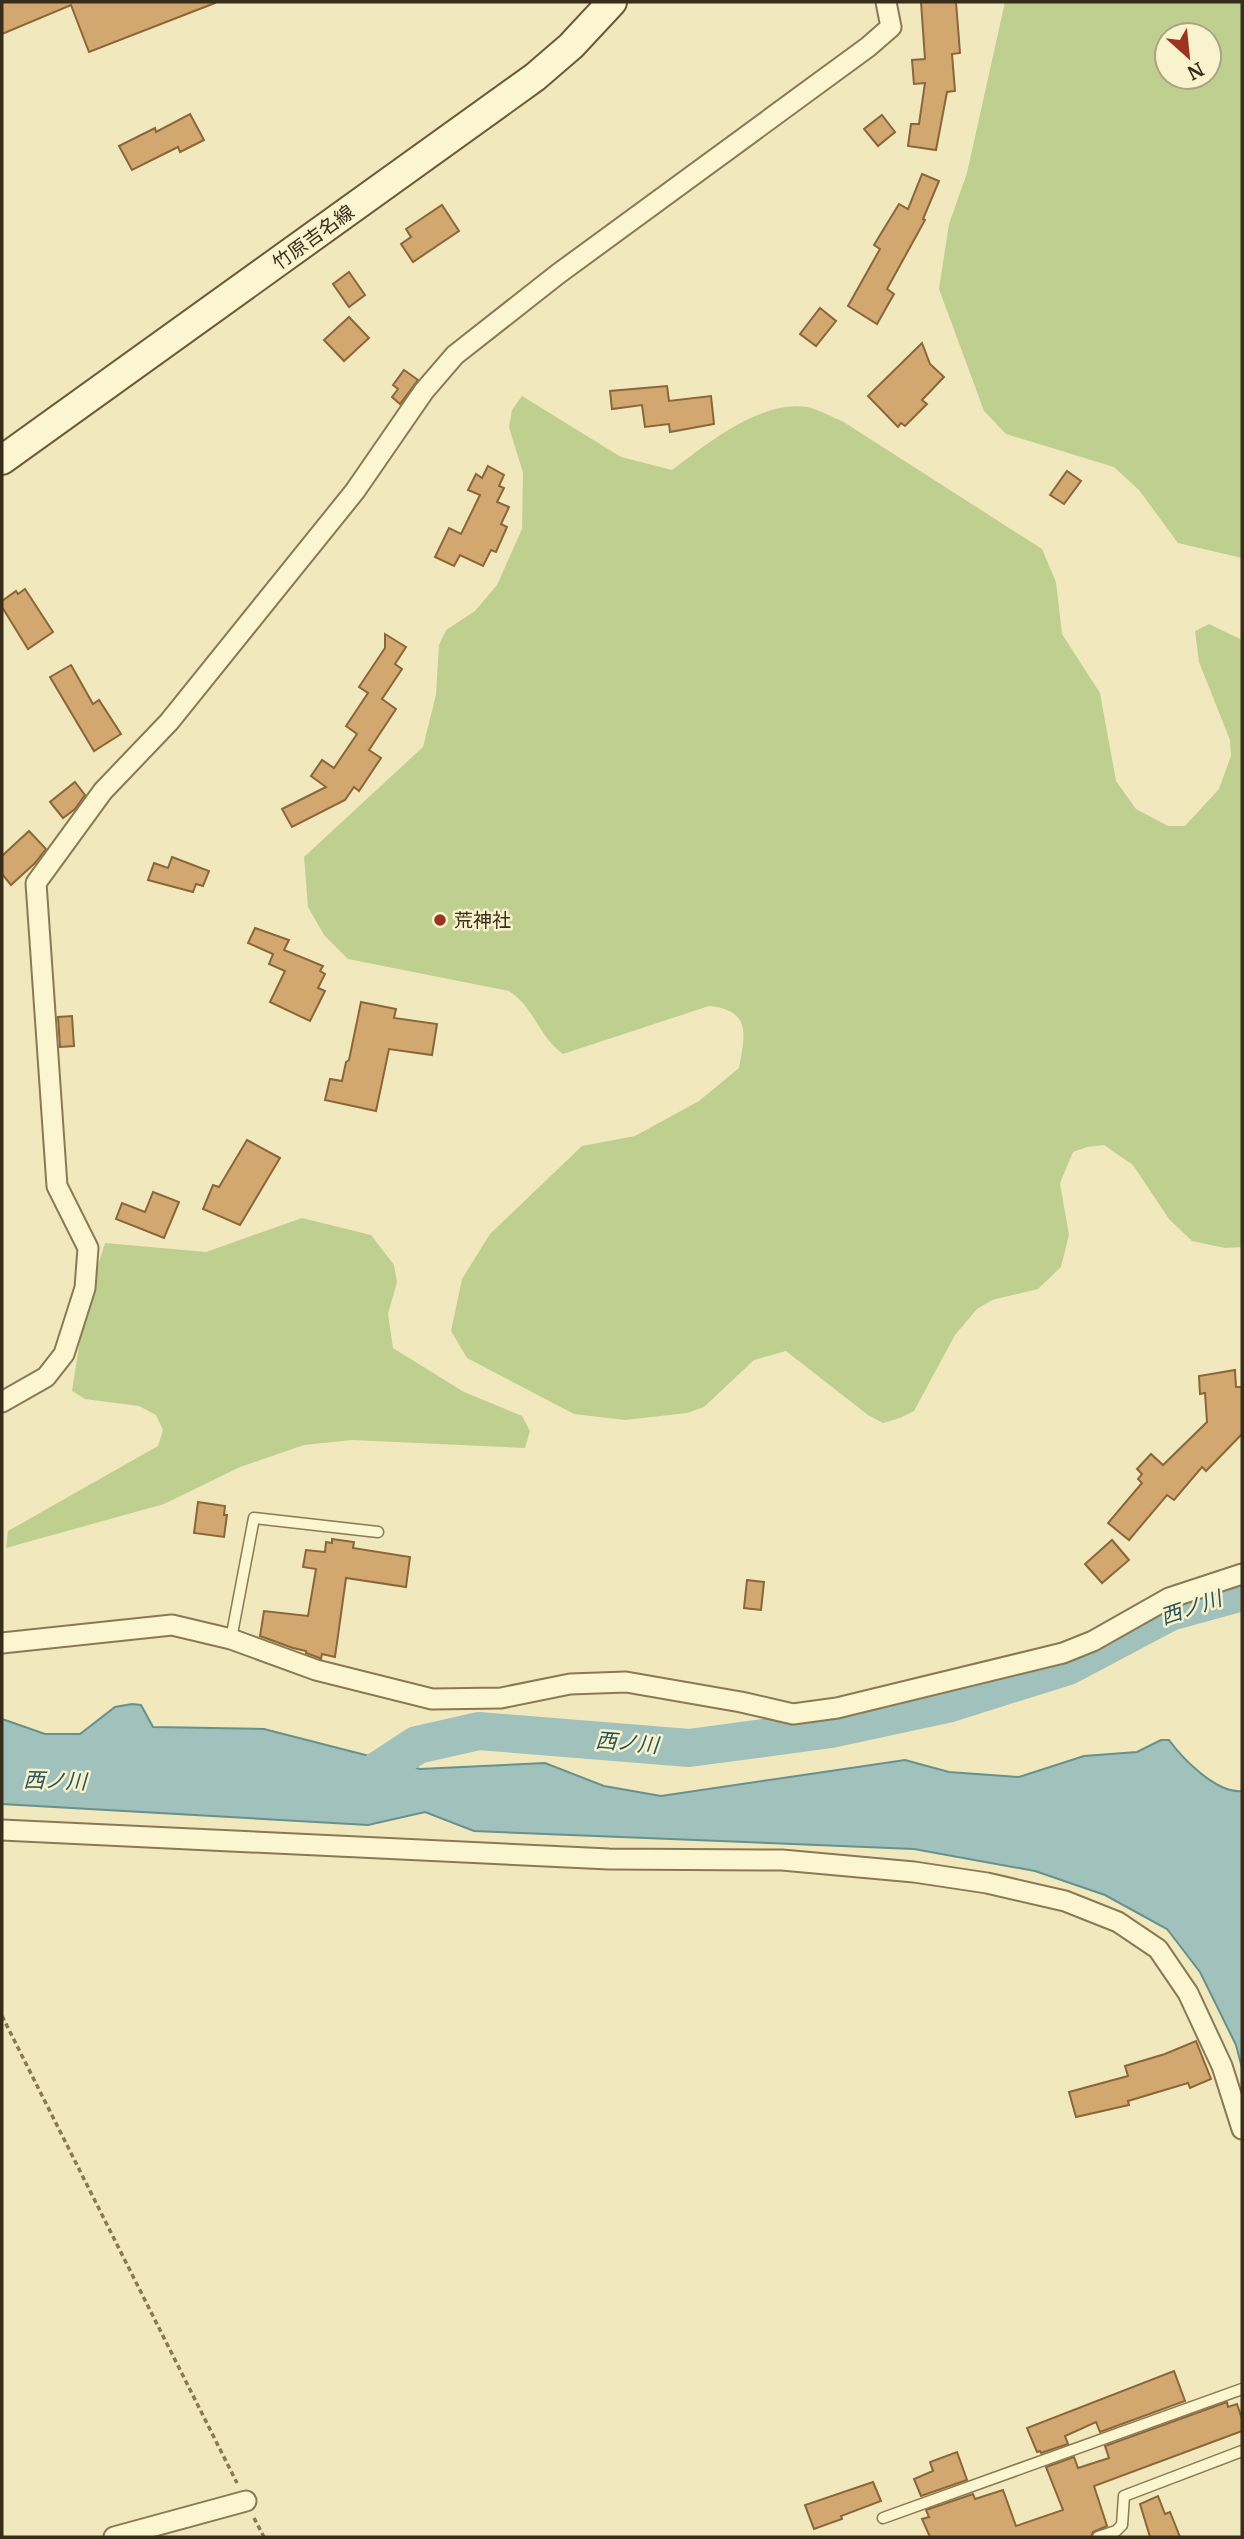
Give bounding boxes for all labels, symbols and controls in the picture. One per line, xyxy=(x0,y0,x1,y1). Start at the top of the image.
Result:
north arrow xyxy=(1153,21,1223,91)
text: N xyxy=(1184,57,1208,85)
street label: 竹原吉名線 xyxy=(268,199,358,275)
place label: 荒神社 xyxy=(454,908,511,932)
marker: 荒神社 xyxy=(432,912,448,928)
water label: 西ノ川 xyxy=(1157,1584,1227,1631)
water label: 西ノ川 xyxy=(594,1726,662,1759)
water label: 西ノ川 xyxy=(23,1766,89,1795)

